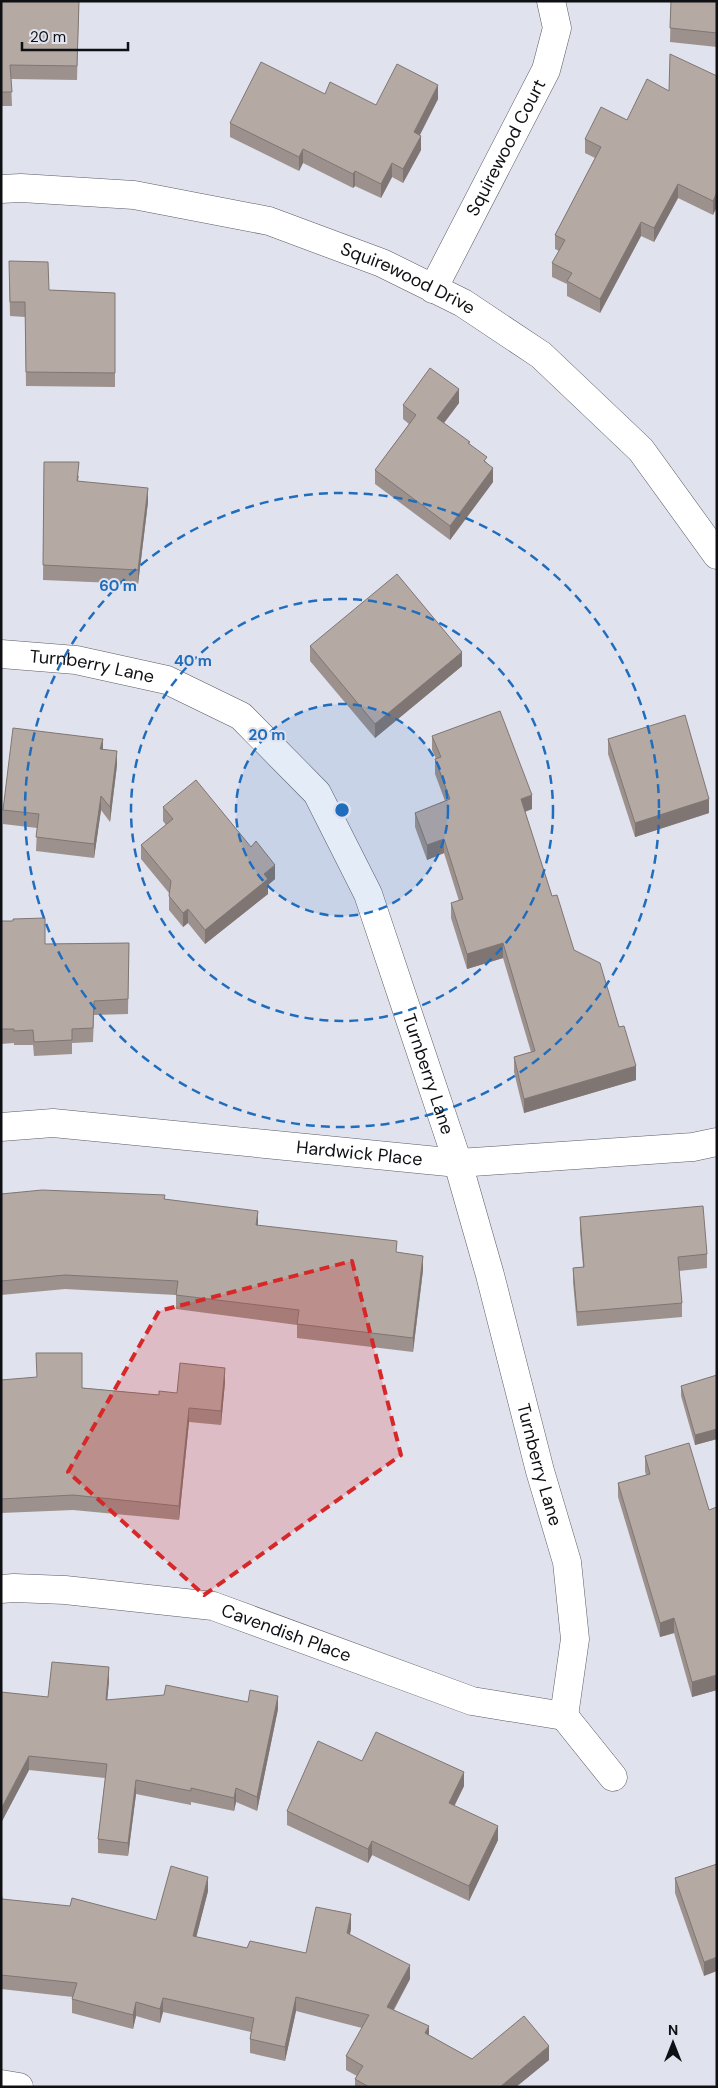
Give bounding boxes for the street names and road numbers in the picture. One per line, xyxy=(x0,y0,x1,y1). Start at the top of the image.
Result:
street label: Squirewood Court xyxy=(461,75,551,220)
street label: Squirewood Drive xyxy=(337,237,480,320)
street label: Turnberry Lane xyxy=(29,644,157,689)
street label: Turnberry Lane xyxy=(397,1011,460,1138)
street label: Hardwick Place xyxy=(295,1135,424,1171)
street label: Turnberry Lane xyxy=(511,1401,568,1529)
street label: Cavendish Place xyxy=(218,1598,355,1668)

